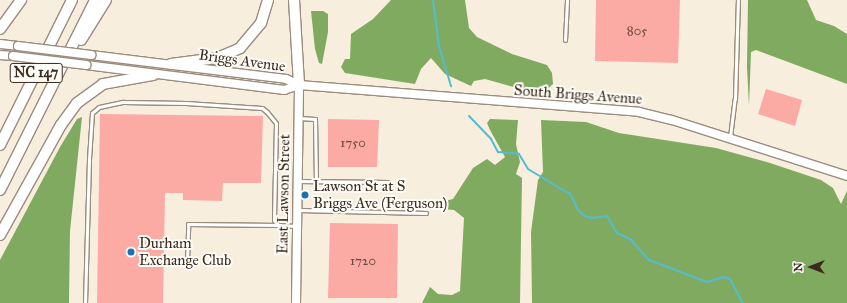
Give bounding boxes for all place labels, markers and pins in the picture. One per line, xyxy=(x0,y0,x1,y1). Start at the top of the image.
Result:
place label: Lawson St at S Briggs Ave (Ferguson) xyxy=(313,177,447,212)
marker: Lawson St at S Briggs Ave (Ferguson) xyxy=(300,190,310,200)
place label: Durham Exchange Club xyxy=(139,234,231,269)
marker: Durham Exchange Club xyxy=(126,247,136,257)

